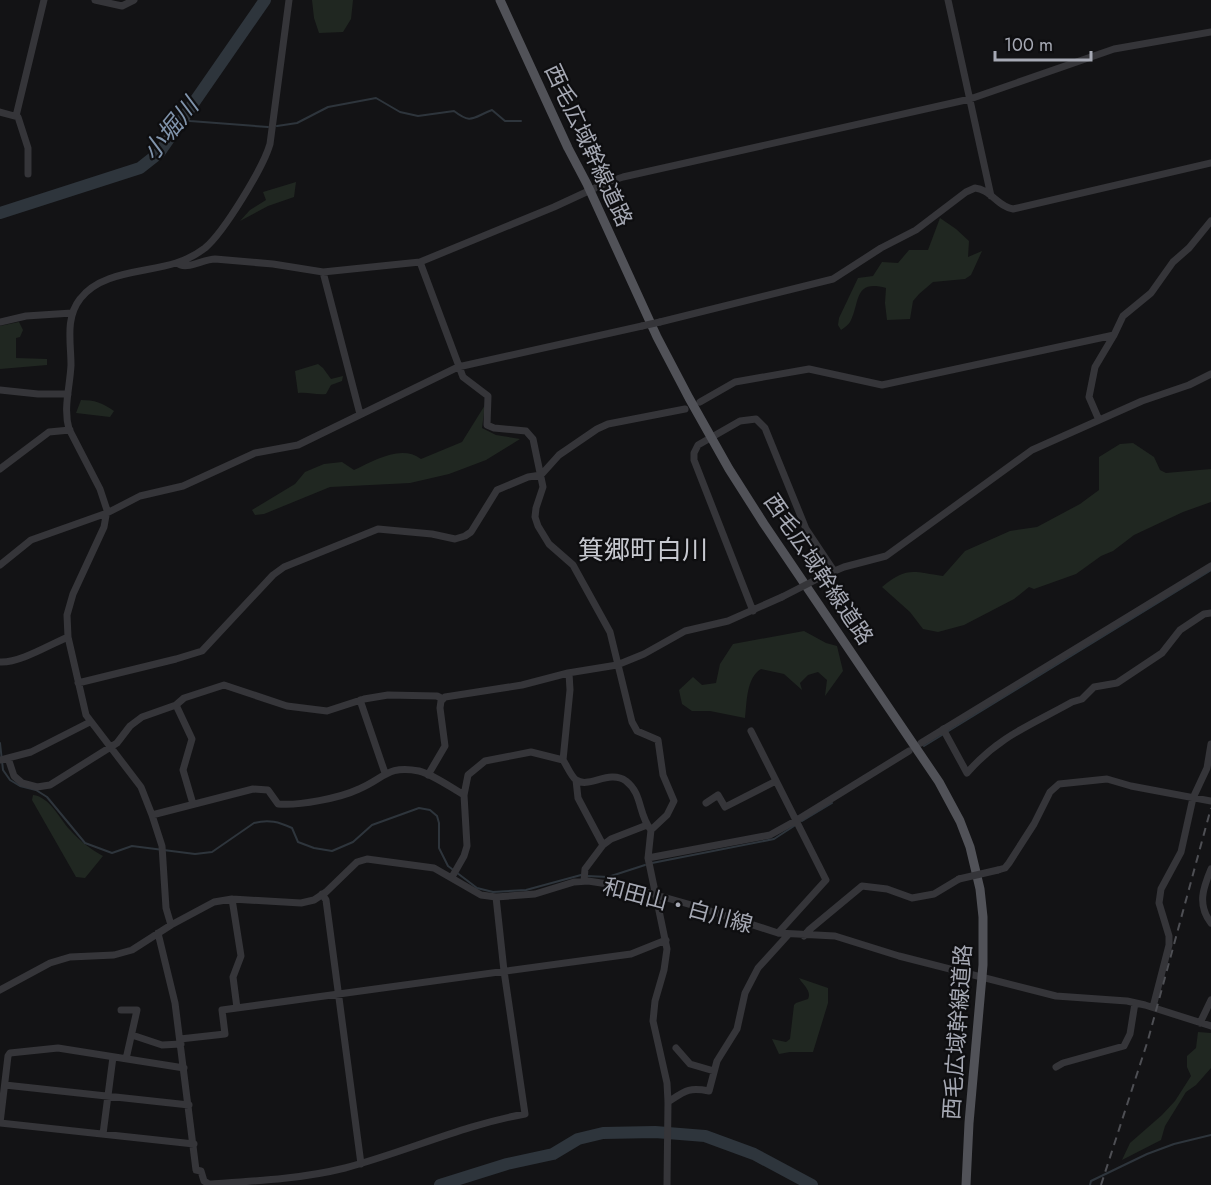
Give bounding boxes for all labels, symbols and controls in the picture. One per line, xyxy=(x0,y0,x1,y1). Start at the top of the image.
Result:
scale bar xyxy=(995,24,1091,62)
text: 100 m xyxy=(1004,32,1053,58)
street label: 西毛広域幹線道路 xyxy=(537,58,641,232)
water label: 小堀川 xyxy=(134,88,208,168)
street label: 西毛広域幹線道路 xyxy=(757,487,881,651)
district label: 箕郷町白川 xyxy=(578,531,708,569)
street label: 和田山・白川線 xyxy=(599,870,757,940)
street label: 西毛広域幹線道路 xyxy=(935,943,979,1121)

